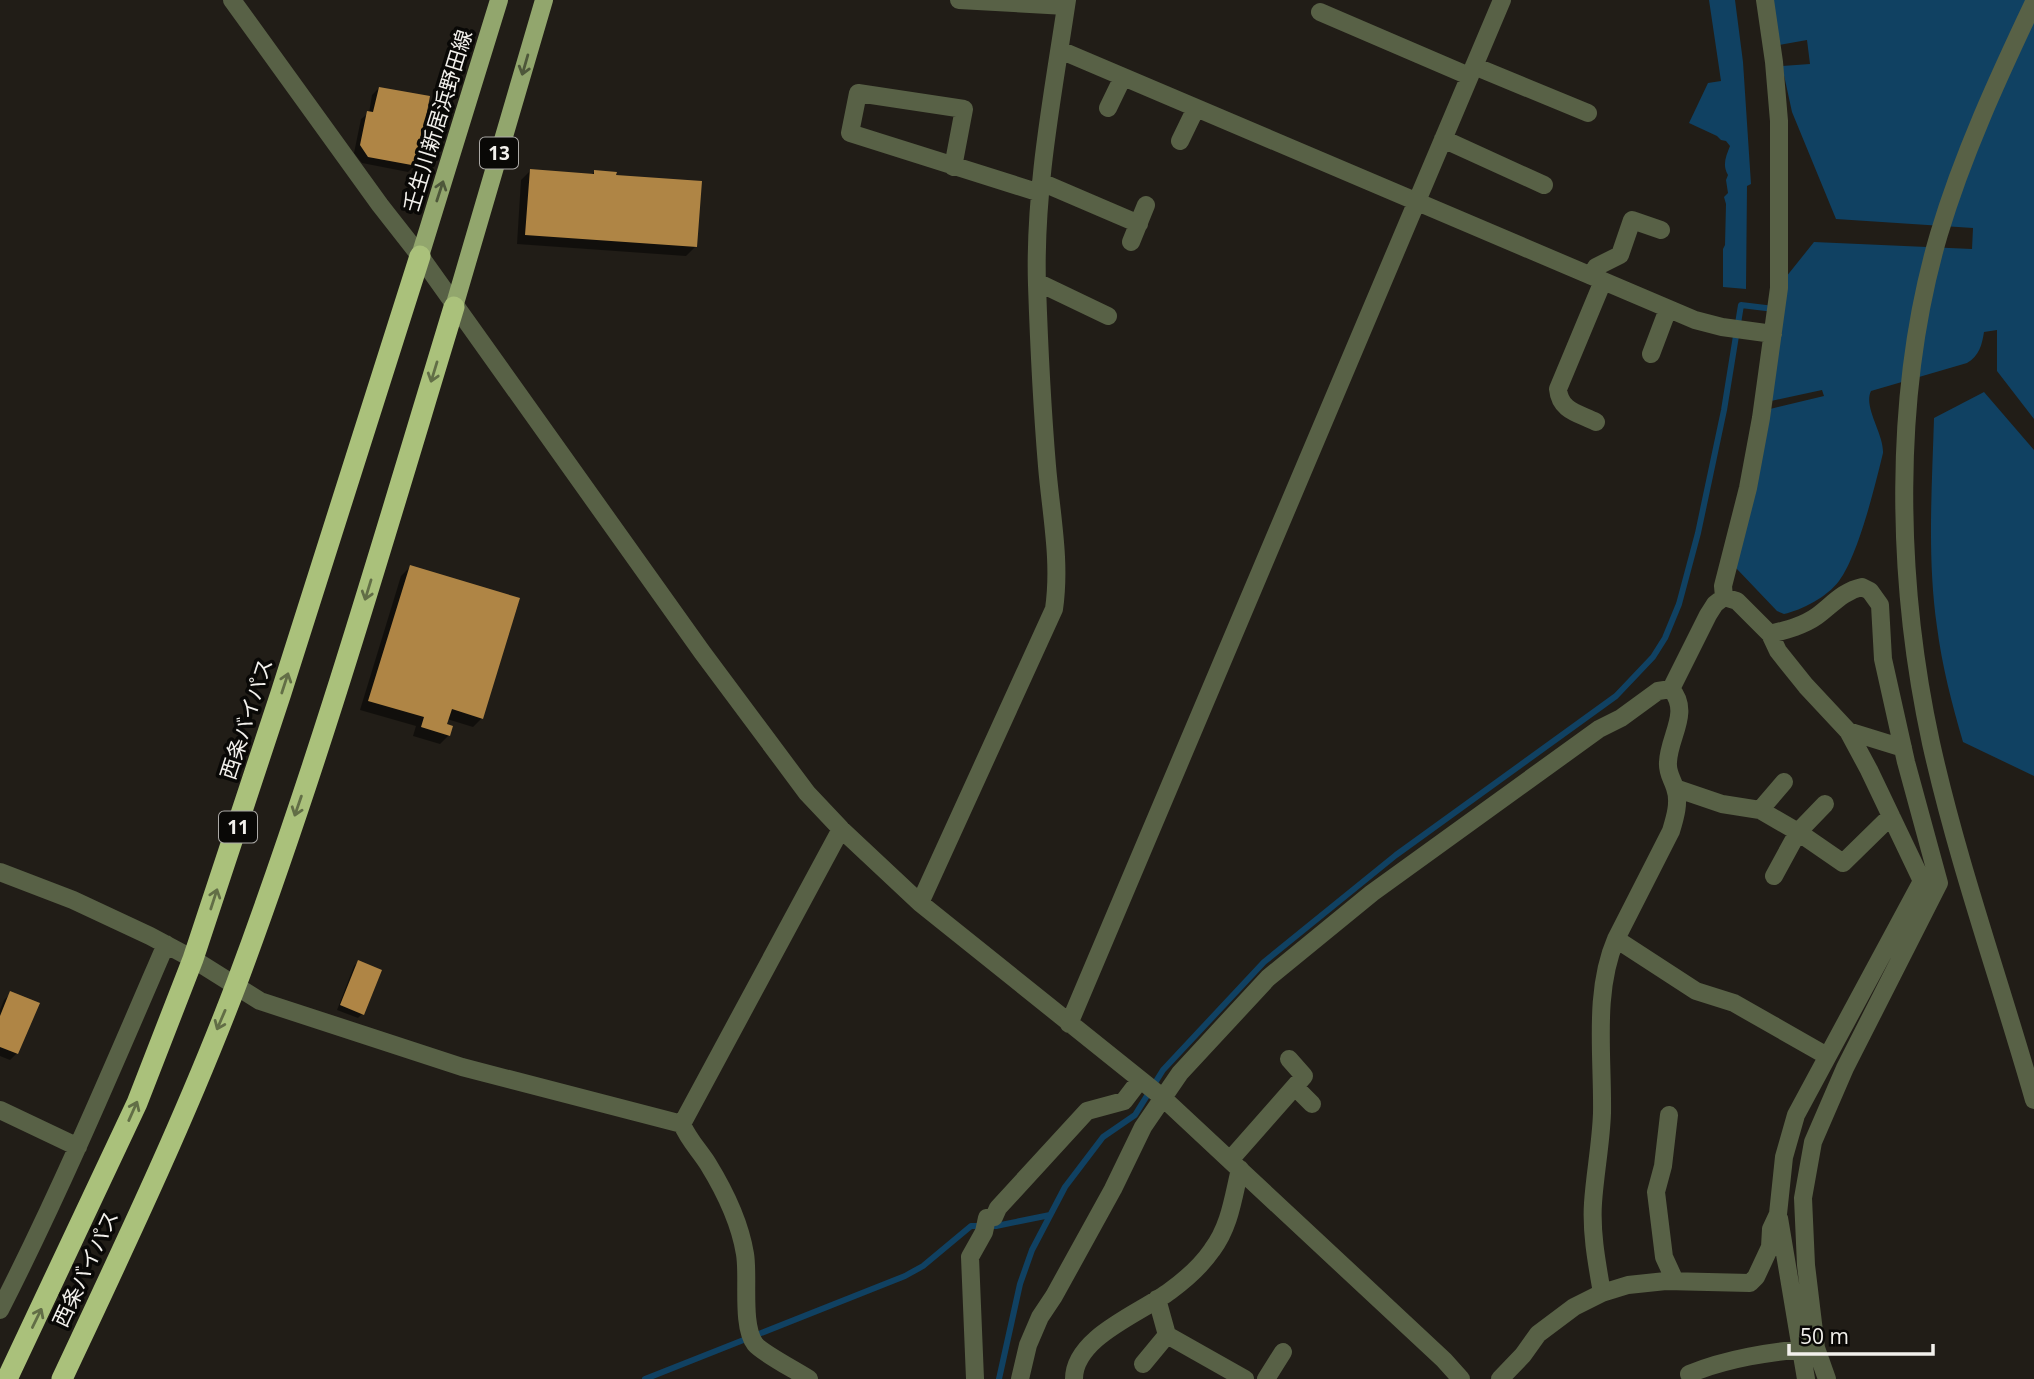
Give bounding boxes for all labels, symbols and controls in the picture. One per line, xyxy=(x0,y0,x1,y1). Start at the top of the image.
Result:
street label: 壬生川新居浜野田線 xyxy=(396,26,478,215)
one-way arrow xyxy=(517,54,530,76)
road number: 13 xyxy=(480,138,518,168)
one-way arrow xyxy=(435,180,448,202)
one-way arrow xyxy=(427,361,440,383)
one-way arrow xyxy=(361,579,374,601)
street label: 西条バイパス xyxy=(213,655,279,783)
one-way arrow xyxy=(279,672,292,694)
one-way arrow xyxy=(291,795,303,817)
road number: 11 xyxy=(219,812,257,842)
one-way arrow xyxy=(209,888,221,910)
one-way arrow xyxy=(214,1009,227,1031)
one-way arrow xyxy=(127,1101,140,1122)
street label: 西条バイパス xyxy=(46,1206,124,1331)
one-way arrow xyxy=(31,1308,44,1329)
scale bar xyxy=(1789,1312,1932,1356)
text: 50 m xyxy=(1800,1322,1849,1350)

